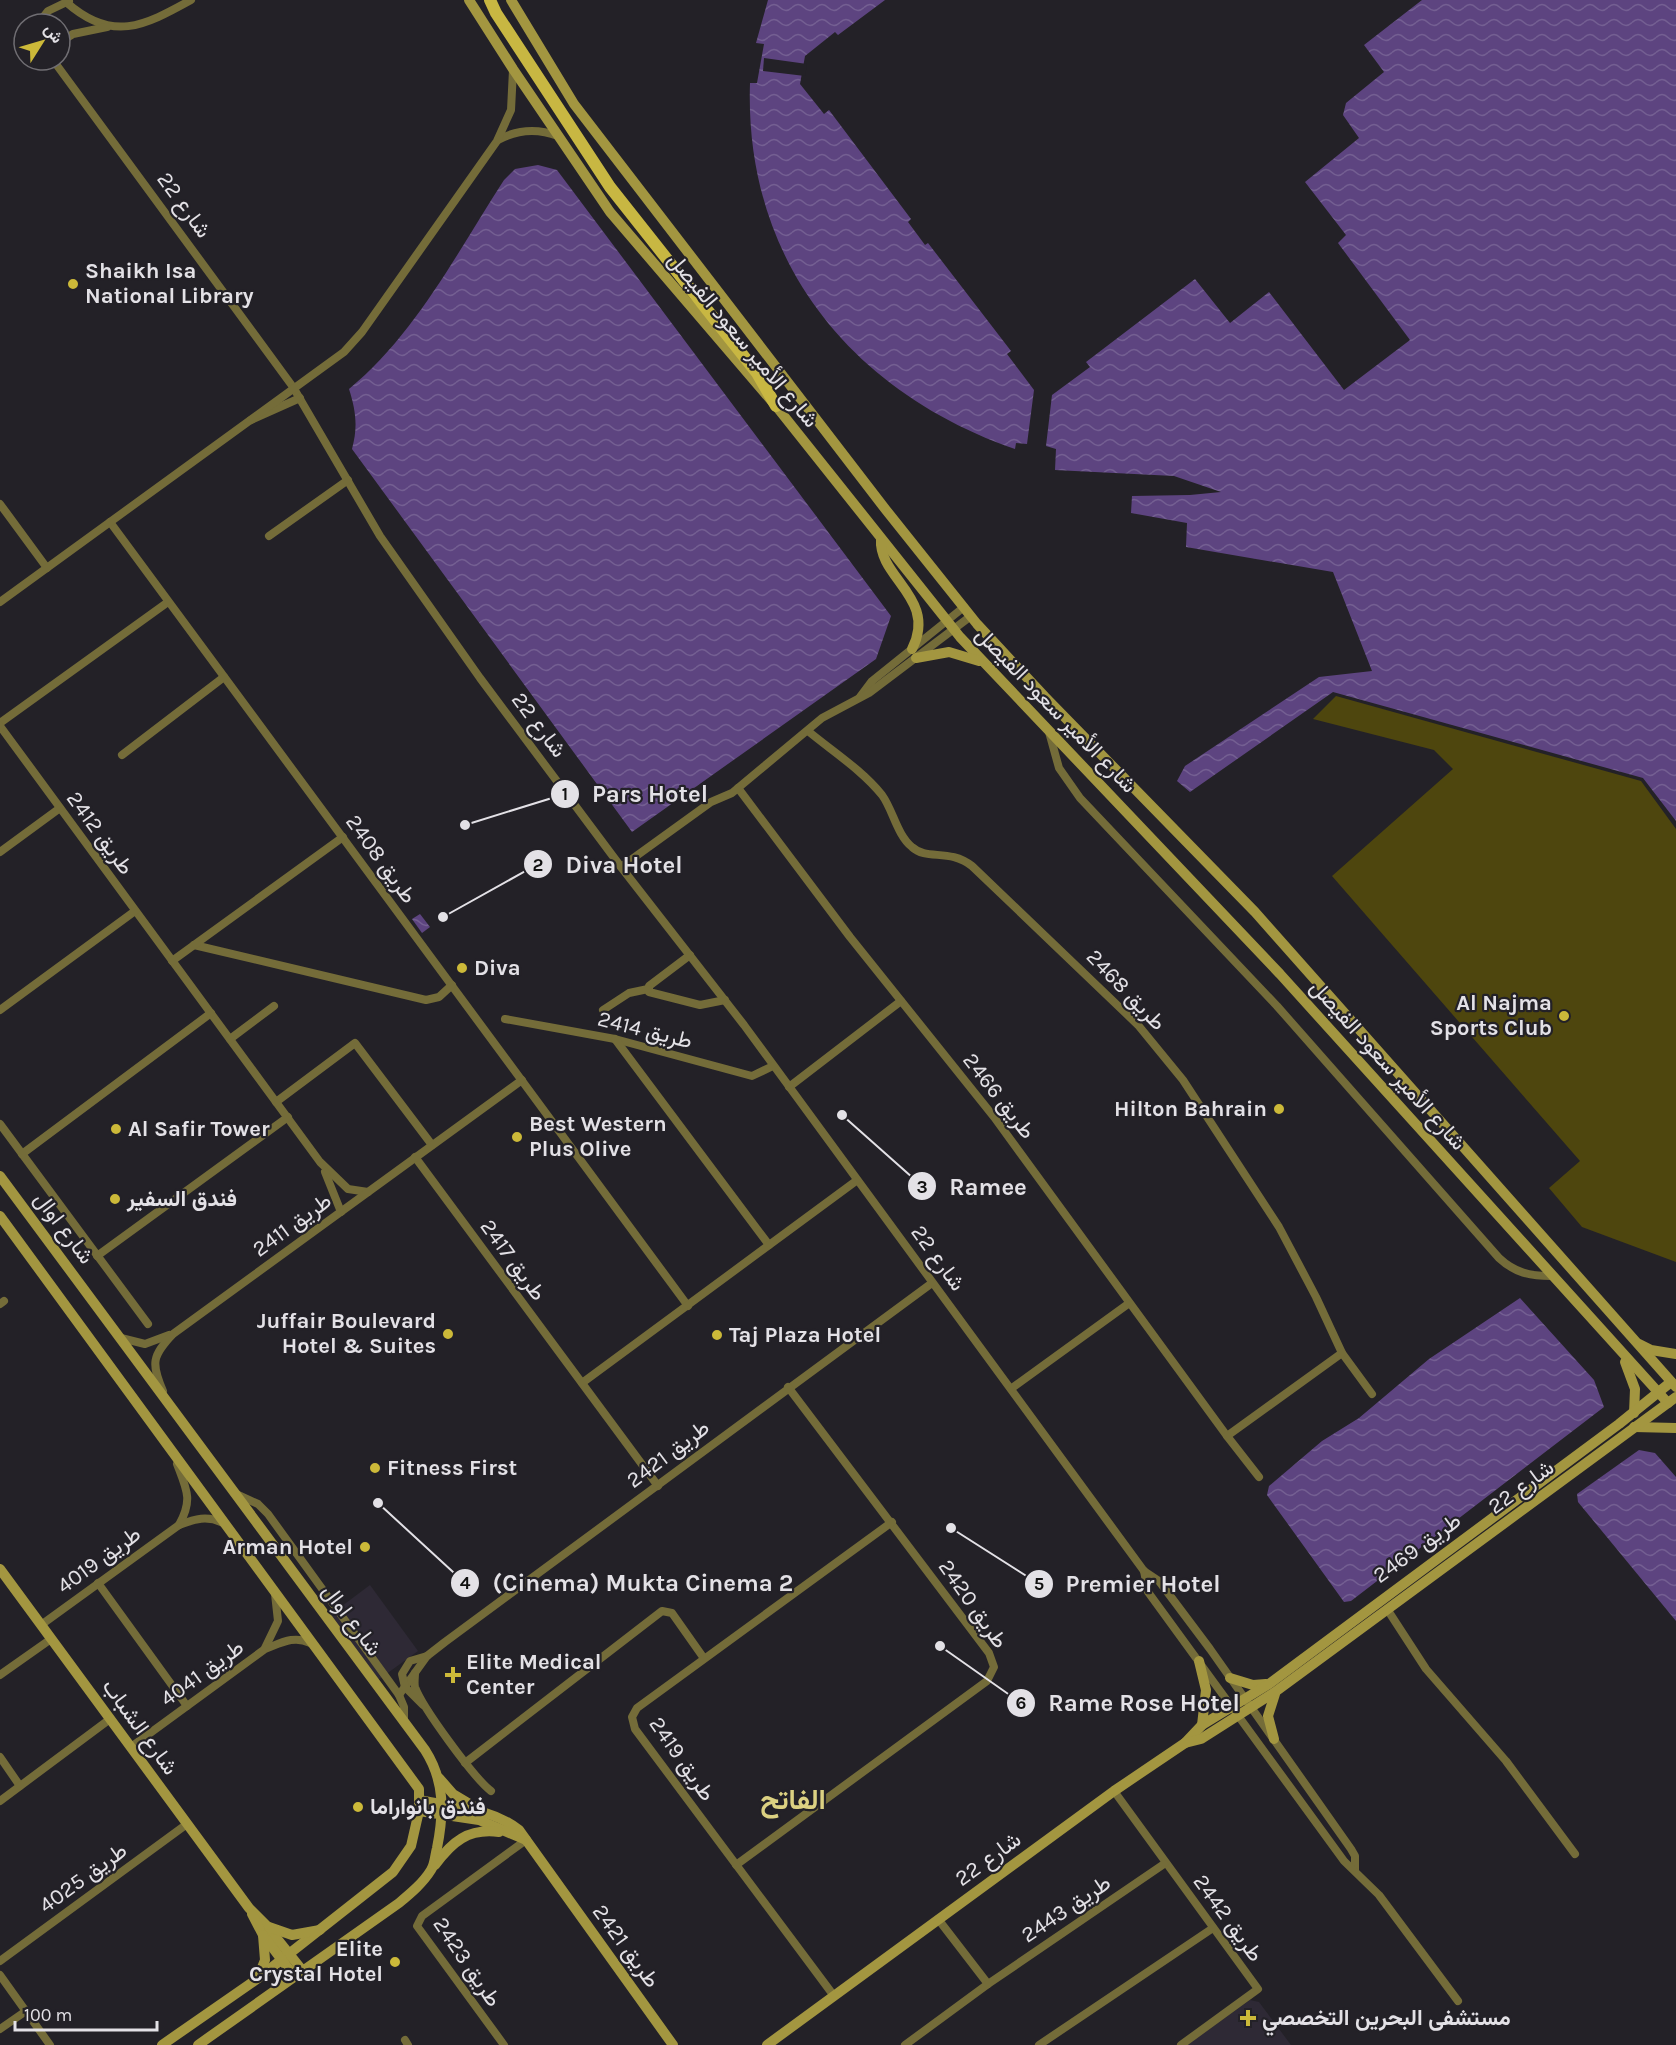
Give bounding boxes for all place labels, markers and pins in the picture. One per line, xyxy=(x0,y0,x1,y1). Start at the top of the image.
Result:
place label: Shaikh Isa National Library xyxy=(85,258,254,309)
marker: Shaikh Isa National Library xyxy=(66,277,80,291)
callout: Pars Hotel xyxy=(550,773,720,815)
callout: Diva Hotel xyxy=(523,843,694,885)
place label: Diva xyxy=(474,955,521,981)
marker: Diva xyxy=(455,961,469,975)
place label: Al Najma Sports Club xyxy=(1430,990,1552,1041)
marker: Al Najma Sports Club xyxy=(1557,1009,1571,1023)
place label: Hilton Bahrain xyxy=(1114,1096,1267,1122)
marker: Hilton Bahrain xyxy=(1272,1102,1286,1116)
place label: Best Western Plus Olive xyxy=(529,1111,667,1162)
place label: Al Safir Tower xyxy=(128,1116,270,1142)
marker: Al Safir Tower xyxy=(109,1122,123,1136)
marker: Best Western Plus Olive xyxy=(510,1130,524,1144)
callout: Ramee xyxy=(907,1165,1039,1207)
place label: فندق السفير xyxy=(126,1186,237,1212)
marker: فندق السفير xyxy=(108,1192,122,1206)
place label: Juffair Boulevard Hotel & Suites xyxy=(257,1308,436,1359)
place label: Taj Plaza Hotel xyxy=(729,1322,881,1348)
marker: Juffair Boulevard Hotel & Suites xyxy=(441,1327,455,1341)
marker: Taj Plaza Hotel xyxy=(710,1328,724,1342)
place label: Fitness First xyxy=(387,1455,518,1481)
marker: Fitness First xyxy=(368,1461,382,1475)
place label: Arman Hotel xyxy=(223,1534,353,1560)
marker: Arman Hotel xyxy=(358,1540,372,1554)
callout: (Cinema) Mukta Cinema 2 xyxy=(450,1562,805,1604)
callout: Premier Hotel xyxy=(1024,1563,1233,1605)
place label: Elite Medical Center xyxy=(466,1649,602,1700)
marker: Elite Medical Center xyxy=(444,1666,462,1684)
callout: Rame Rose Hotel xyxy=(1006,1682,1252,1724)
place label: فندق بانواراما xyxy=(370,1794,486,1820)
marker: فندق بانواراما xyxy=(351,1800,365,1814)
place label: Elite Crystal Hotel xyxy=(249,1936,383,1987)
marker: Elite Crystal Hotel xyxy=(388,1955,402,1969)
place label: مستشفى البحرين التخصصي xyxy=(1262,2005,1511,2036)
marker: مستشفى البحرين التخصصي xyxy=(1239,2009,1257,2027)

